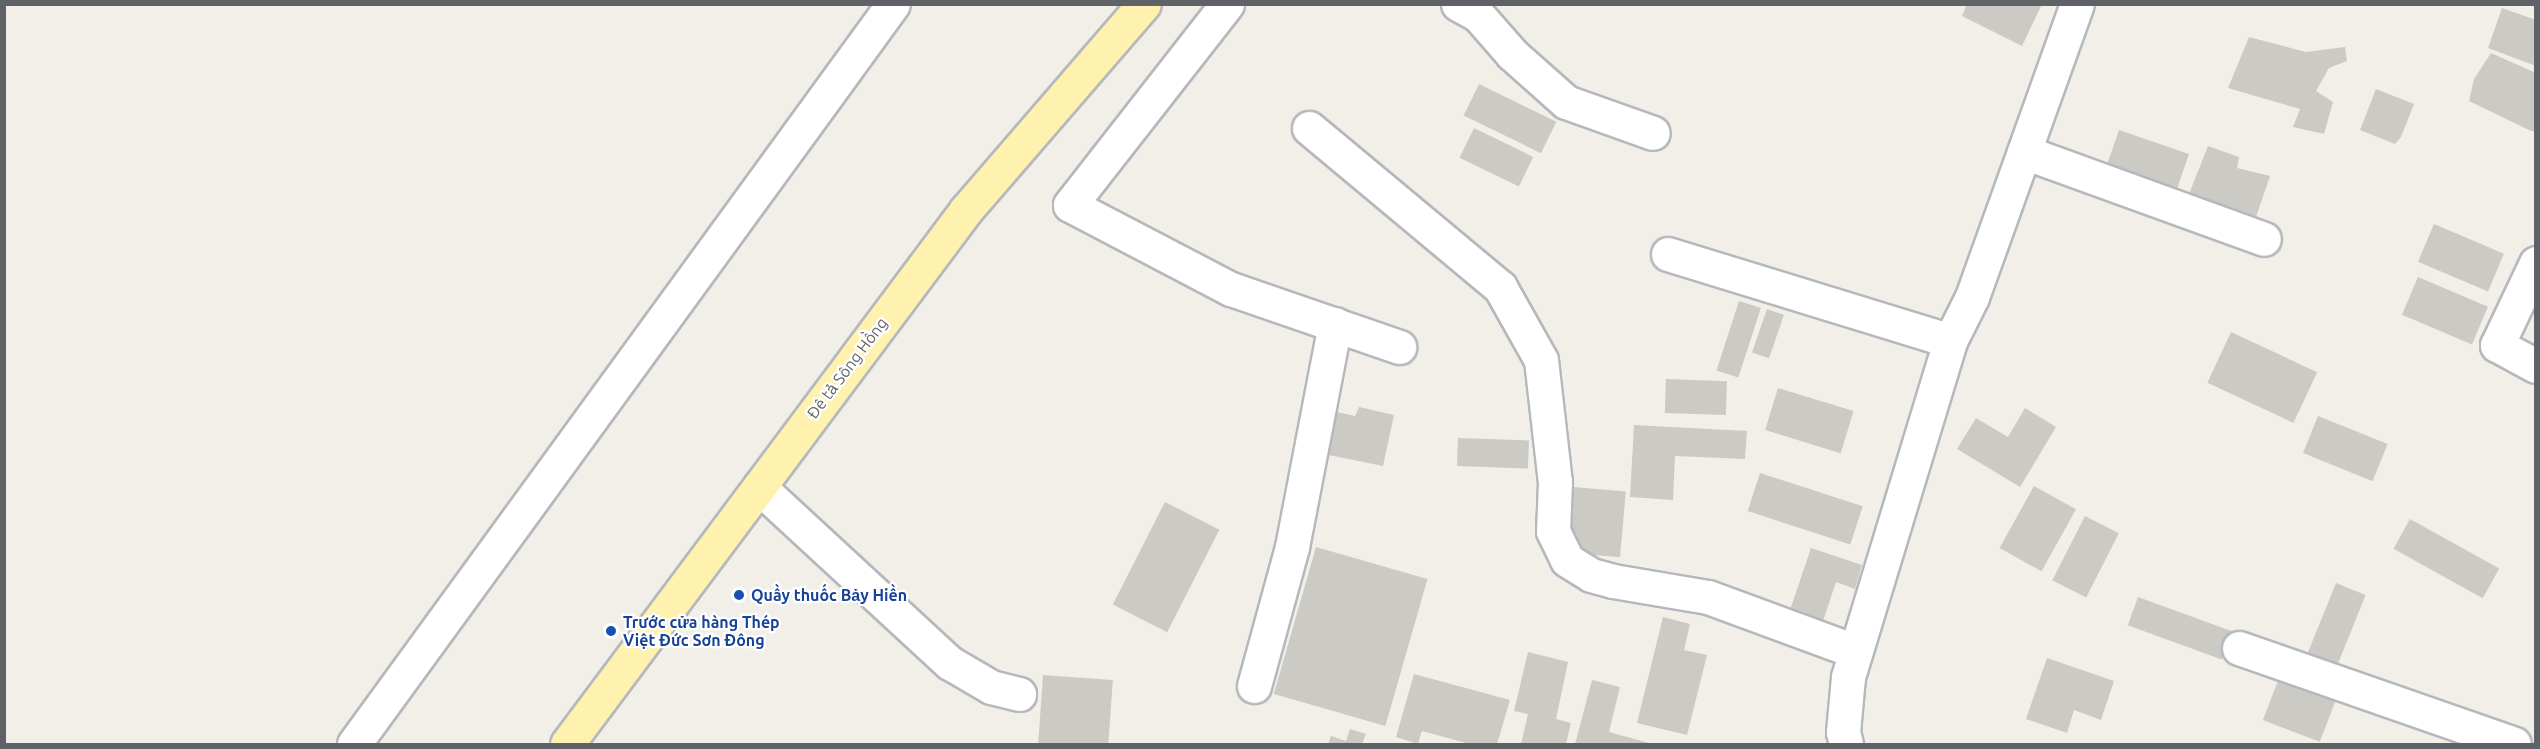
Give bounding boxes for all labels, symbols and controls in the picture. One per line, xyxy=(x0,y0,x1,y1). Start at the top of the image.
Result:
street label: Đê tả Sông Hồng xyxy=(803,314,891,422)
place label: Quầy thuốc Bảy Hiền xyxy=(751,585,907,605)
marker: Quầy thuốc Bảy Hiền xyxy=(732,588,746,602)
place label: Trước cửa hàng Thép Việt Đức Sơn Đông xyxy=(623,612,780,650)
marker: Trước cửa hàng Thép Việt Đức Sơn Đông xyxy=(604,624,618,638)

